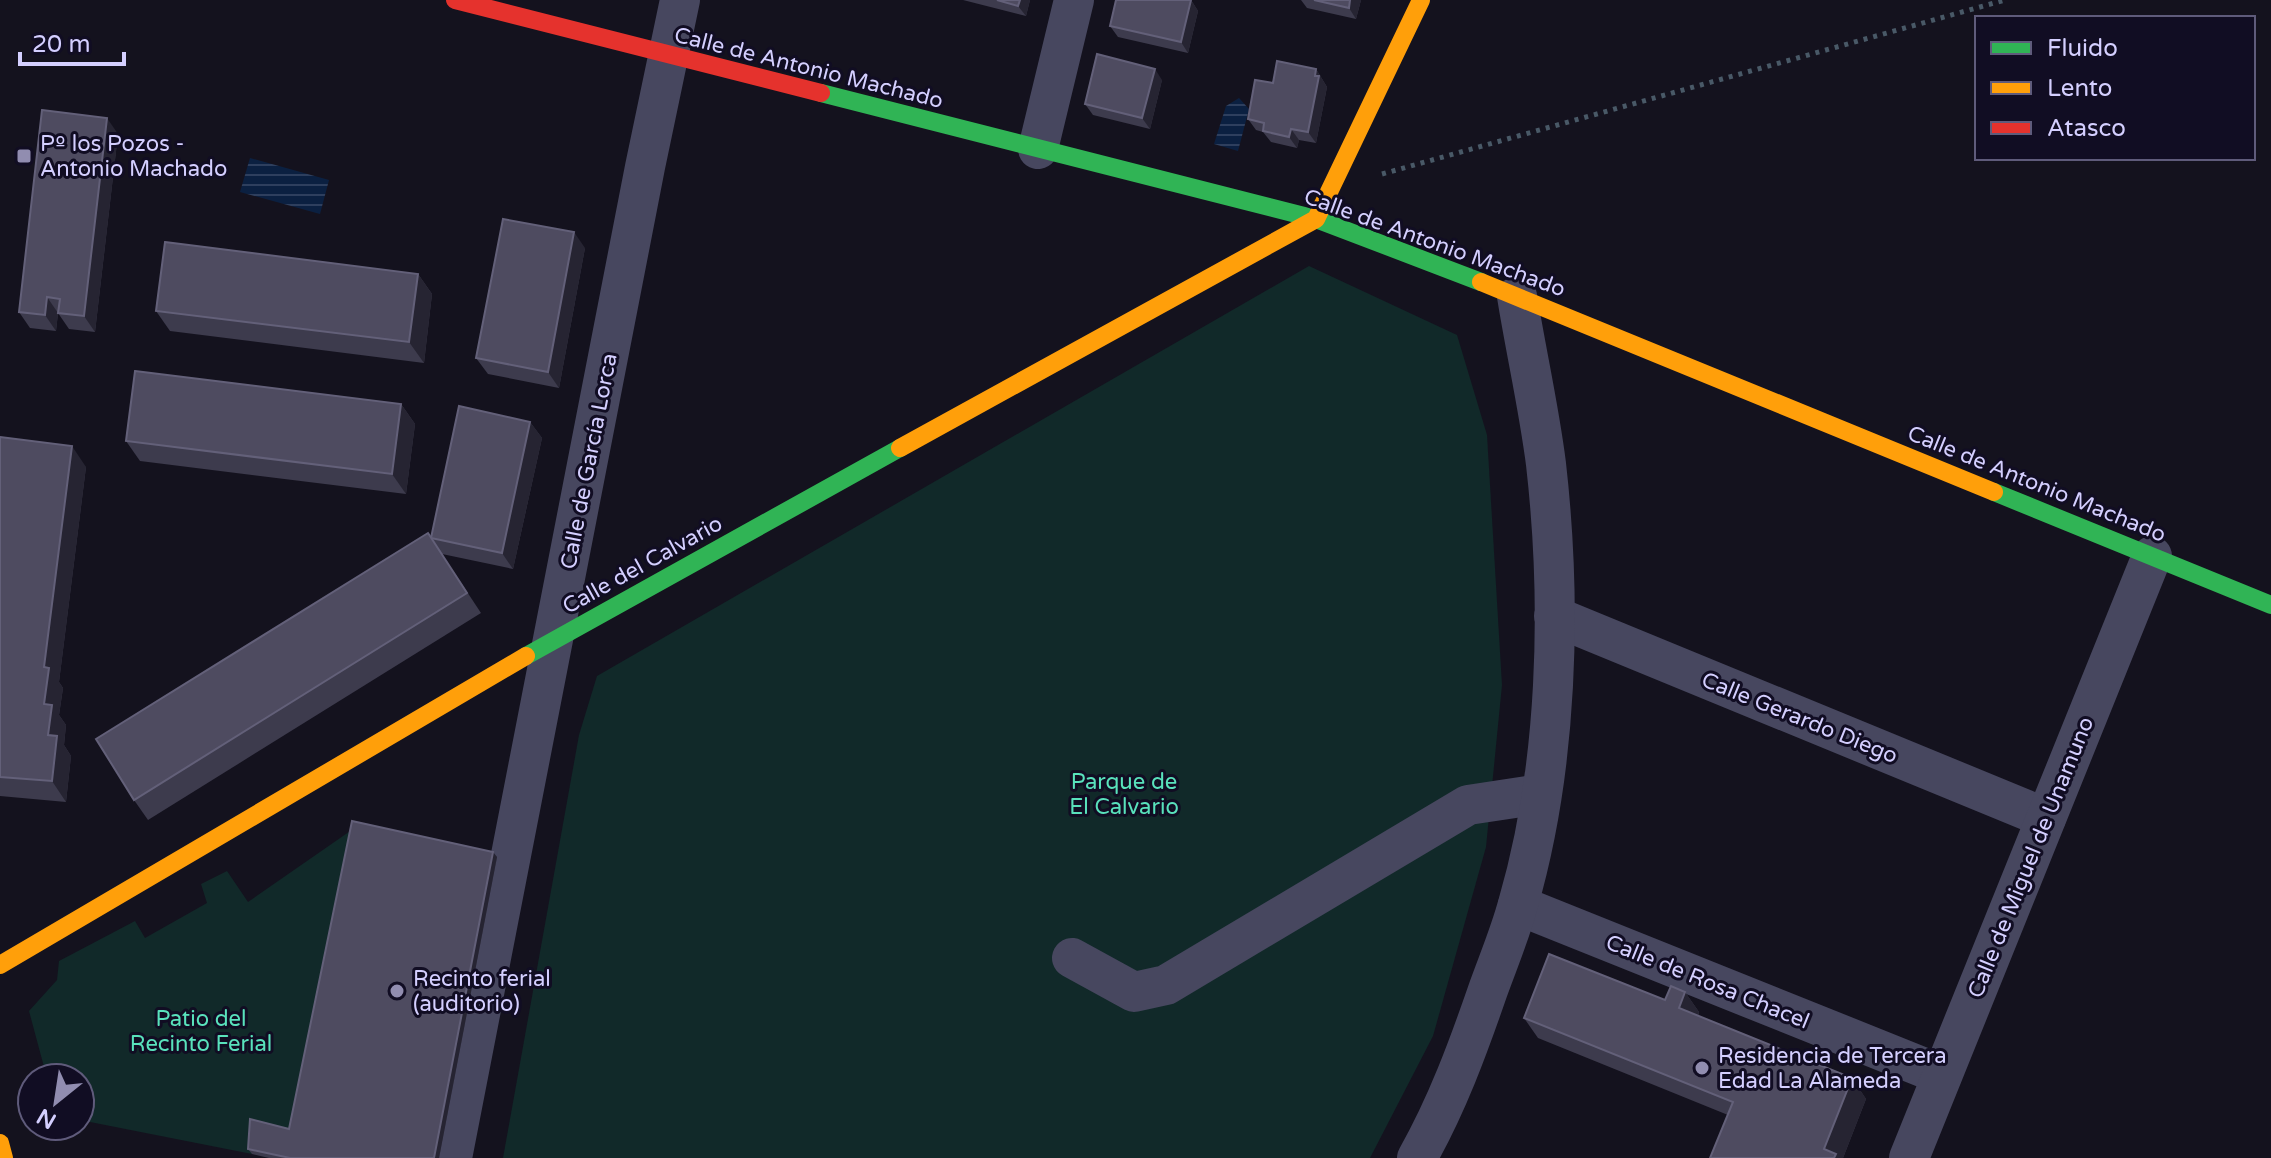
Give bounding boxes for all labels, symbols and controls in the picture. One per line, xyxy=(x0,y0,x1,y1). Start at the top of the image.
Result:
scale bar xyxy=(20,16,124,66)
legend xyxy=(1975,16,2255,160)
street label: Calle de Antonio Machado xyxy=(672,22,946,114)
text: 20 m xyxy=(32,30,90,59)
text: Fluido xyxy=(2047,34,2118,63)
text: Lento xyxy=(2047,74,2112,103)
text: Atasco xyxy=(2047,114,2126,143)
place label: Pº los Pozos - Antonio Machado xyxy=(40,131,227,182)
marker: Pº los Pozos - Antonio Machado xyxy=(15,147,33,165)
street label: Calle de Antonio Machado xyxy=(1300,183,1569,302)
street label: Calle de García Lorca xyxy=(555,351,623,571)
street label: Calle de Antonio Machado xyxy=(1904,420,2170,548)
street label: Calle del Calvario xyxy=(558,510,727,620)
street label: Calle Gerardo Diego xyxy=(1698,667,1902,769)
street label: Calle de Miguel de Unamuno xyxy=(1963,713,2099,1002)
park label: Parque de El Calvario xyxy=(1069,769,1179,820)
street label: Calle de Rosa Chacel xyxy=(1602,929,1813,1035)
place label: Recinto ferial (auditorio) xyxy=(413,966,551,1017)
marker: Recinto ferial (auditorio) xyxy=(388,982,406,1000)
park label: Patio del Recinto Ferial xyxy=(130,1006,272,1057)
place label: Residencia de Tercera Edad La Alameda xyxy=(1718,1043,1947,1094)
marker: Residencia de Tercera Edad La Alameda xyxy=(1693,1059,1711,1077)
north arrow xyxy=(16,1062,96,1142)
text: N xyxy=(32,1103,61,1134)

